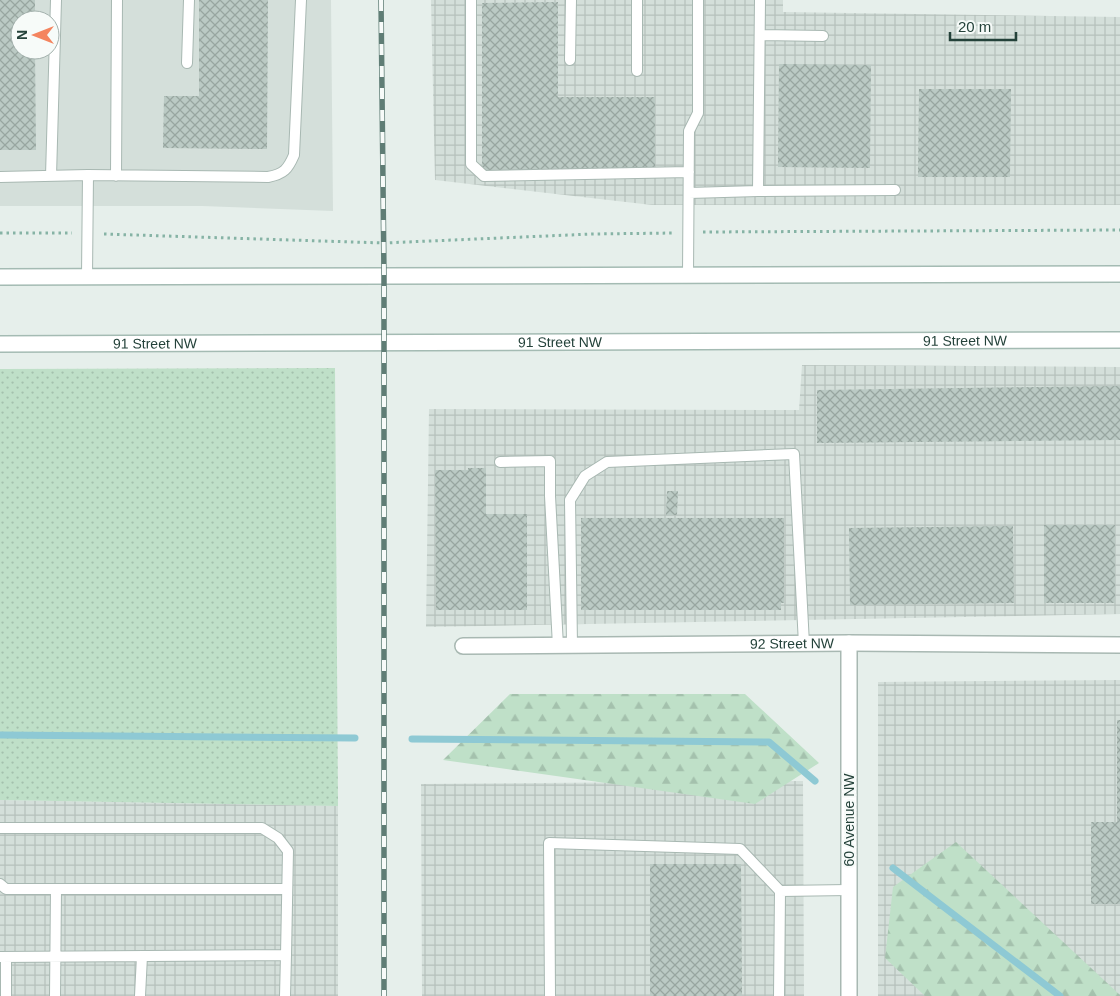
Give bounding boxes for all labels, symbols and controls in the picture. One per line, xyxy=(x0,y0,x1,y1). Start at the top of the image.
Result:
north arrow xyxy=(10,10,60,60)
scale bar xyxy=(950,10,1016,42)
text: 20 m xyxy=(958,18,991,35)
text: N xyxy=(14,30,30,40)
street label: 91 Street NW xyxy=(923,332,1008,349)
street label: 91 Street NW xyxy=(518,334,603,350)
street label: 91 Street NW xyxy=(113,335,198,352)
street label: 92 Street NW xyxy=(750,635,835,652)
street label: 60 Avenue NW xyxy=(841,773,857,867)

